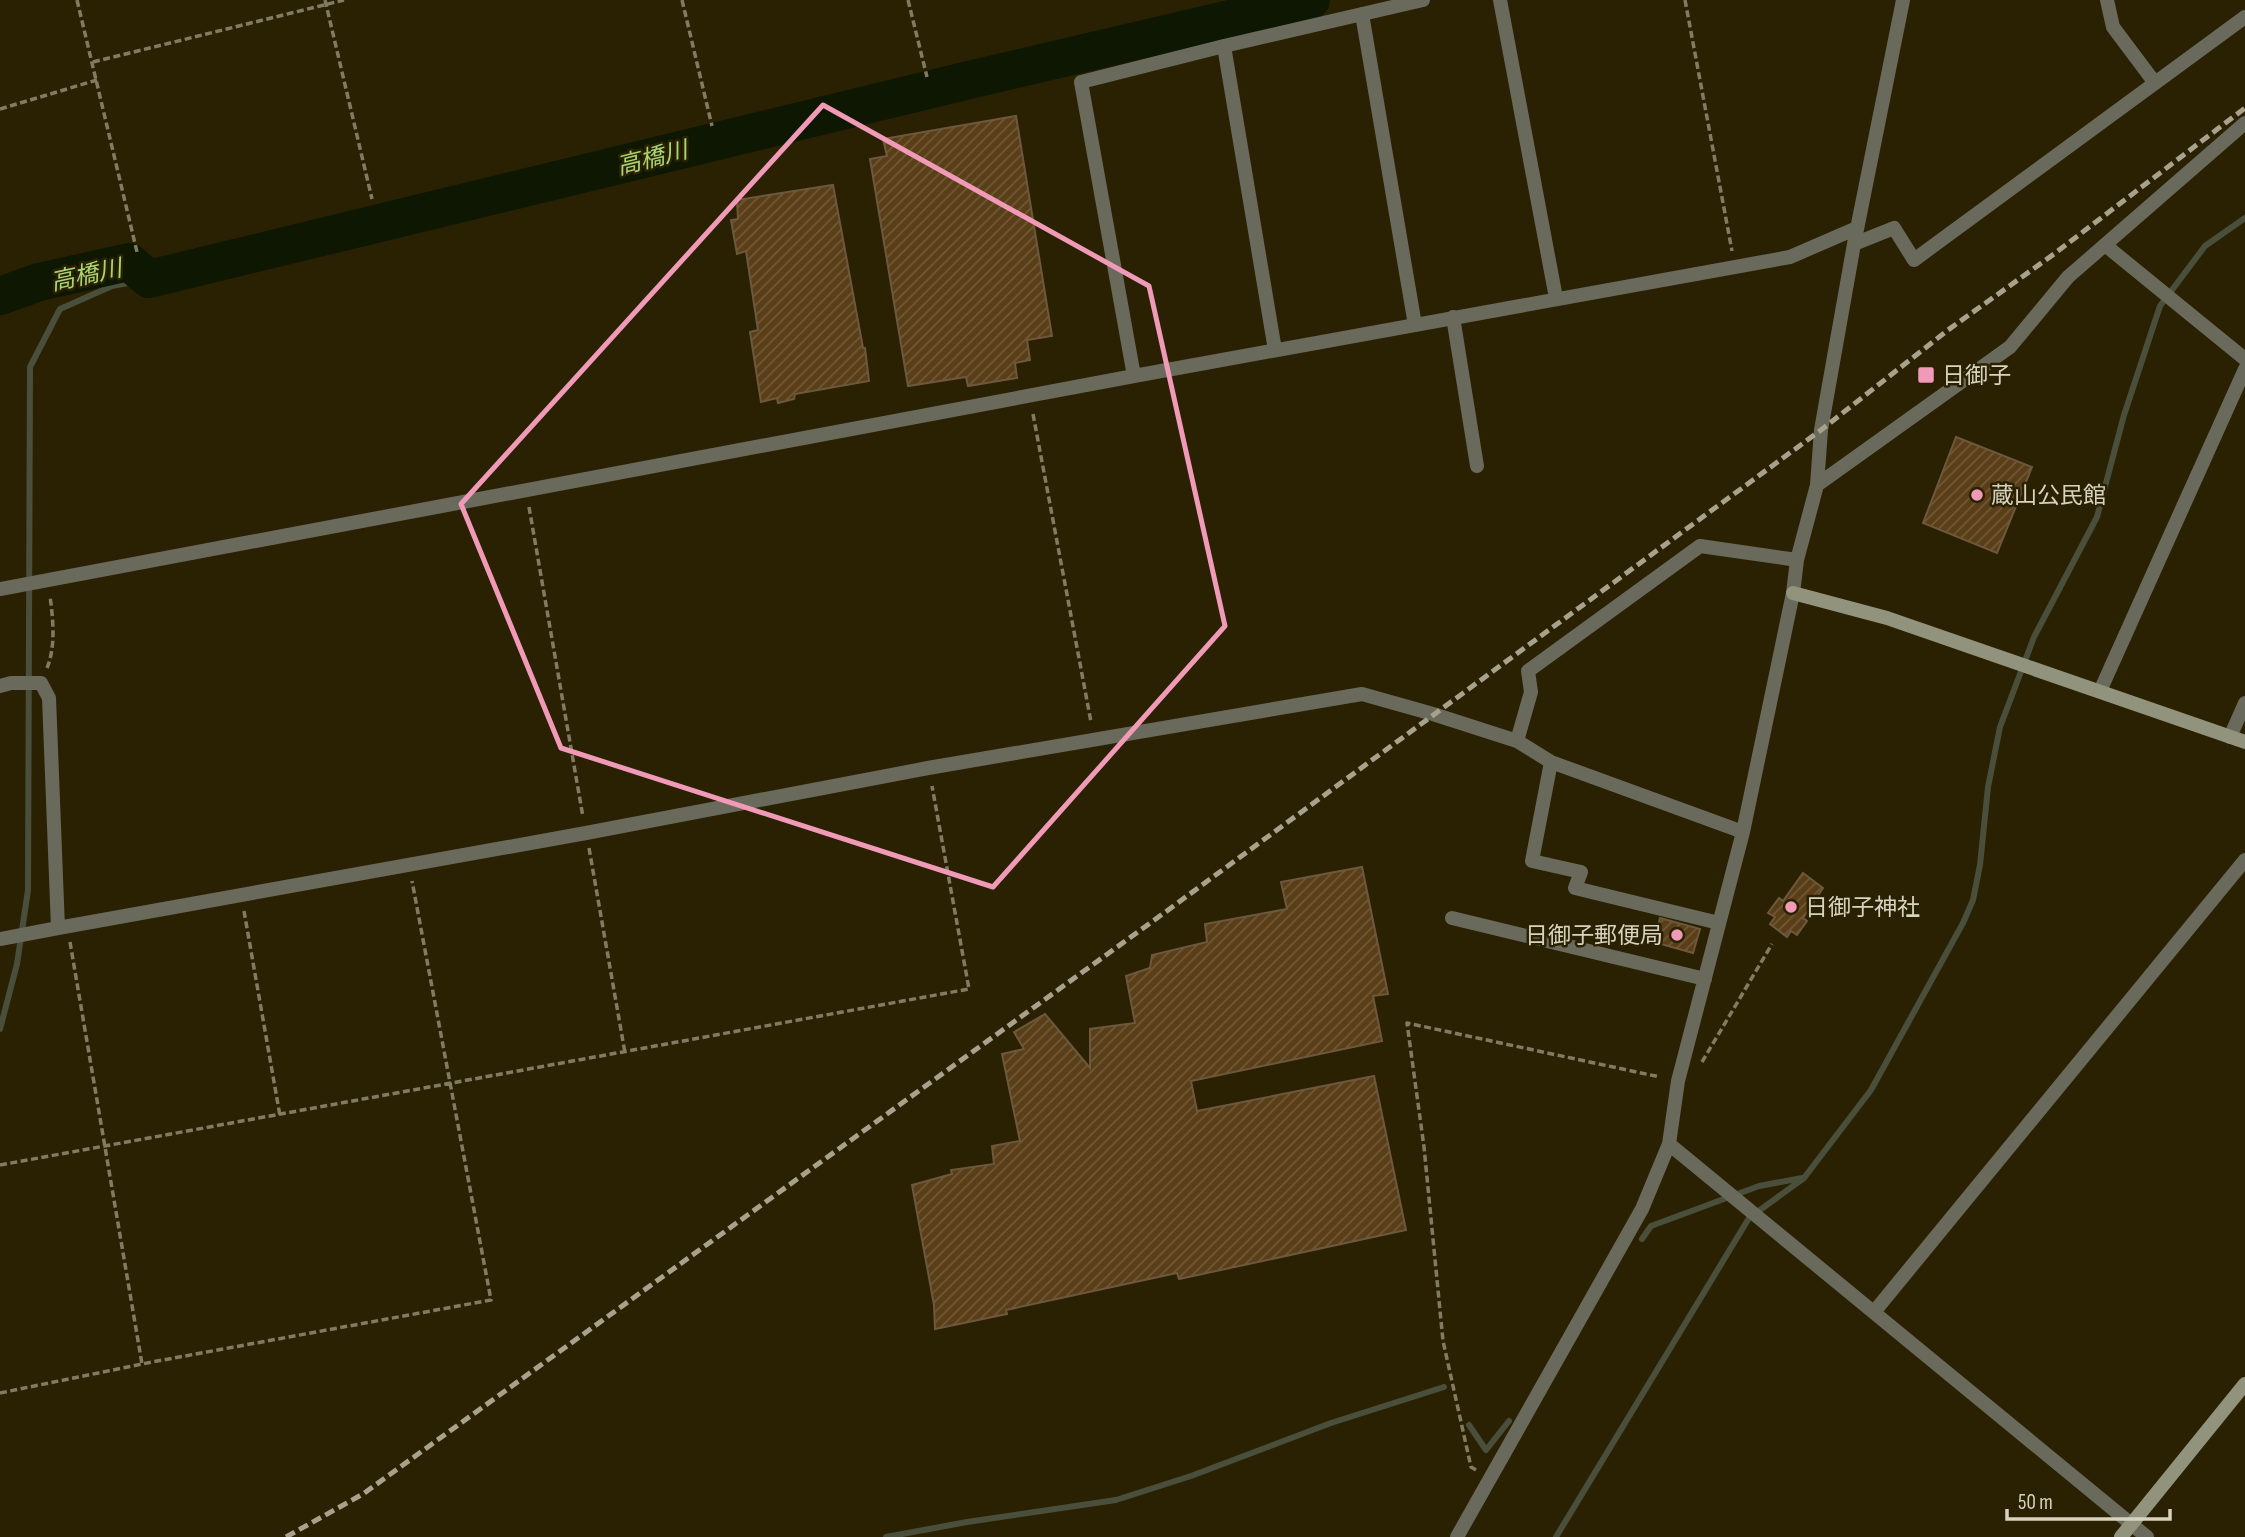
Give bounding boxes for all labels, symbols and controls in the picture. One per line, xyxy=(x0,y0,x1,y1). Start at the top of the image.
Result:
water label: 高橋川 xyxy=(614,135,693,181)
water label: 高橋川 xyxy=(48,253,127,297)
place label: 日御子 xyxy=(1942,362,2011,390)
marker: 日御子 xyxy=(1916,365,1936,385)
place label: 蔵山公民館 xyxy=(1991,482,2106,510)
marker: 蔵山公民館 xyxy=(1969,487,1985,503)
place label: 日御子神社 xyxy=(1805,894,1920,922)
marker: 日御子神社 xyxy=(1783,899,1799,915)
place label: 日御子郵便局 xyxy=(1525,922,1663,950)
marker: 日御子郵便局 xyxy=(1669,927,1685,943)
scale bar xyxy=(2007,1478,2170,1522)
text: 50 m xyxy=(2018,1490,2053,1515)

